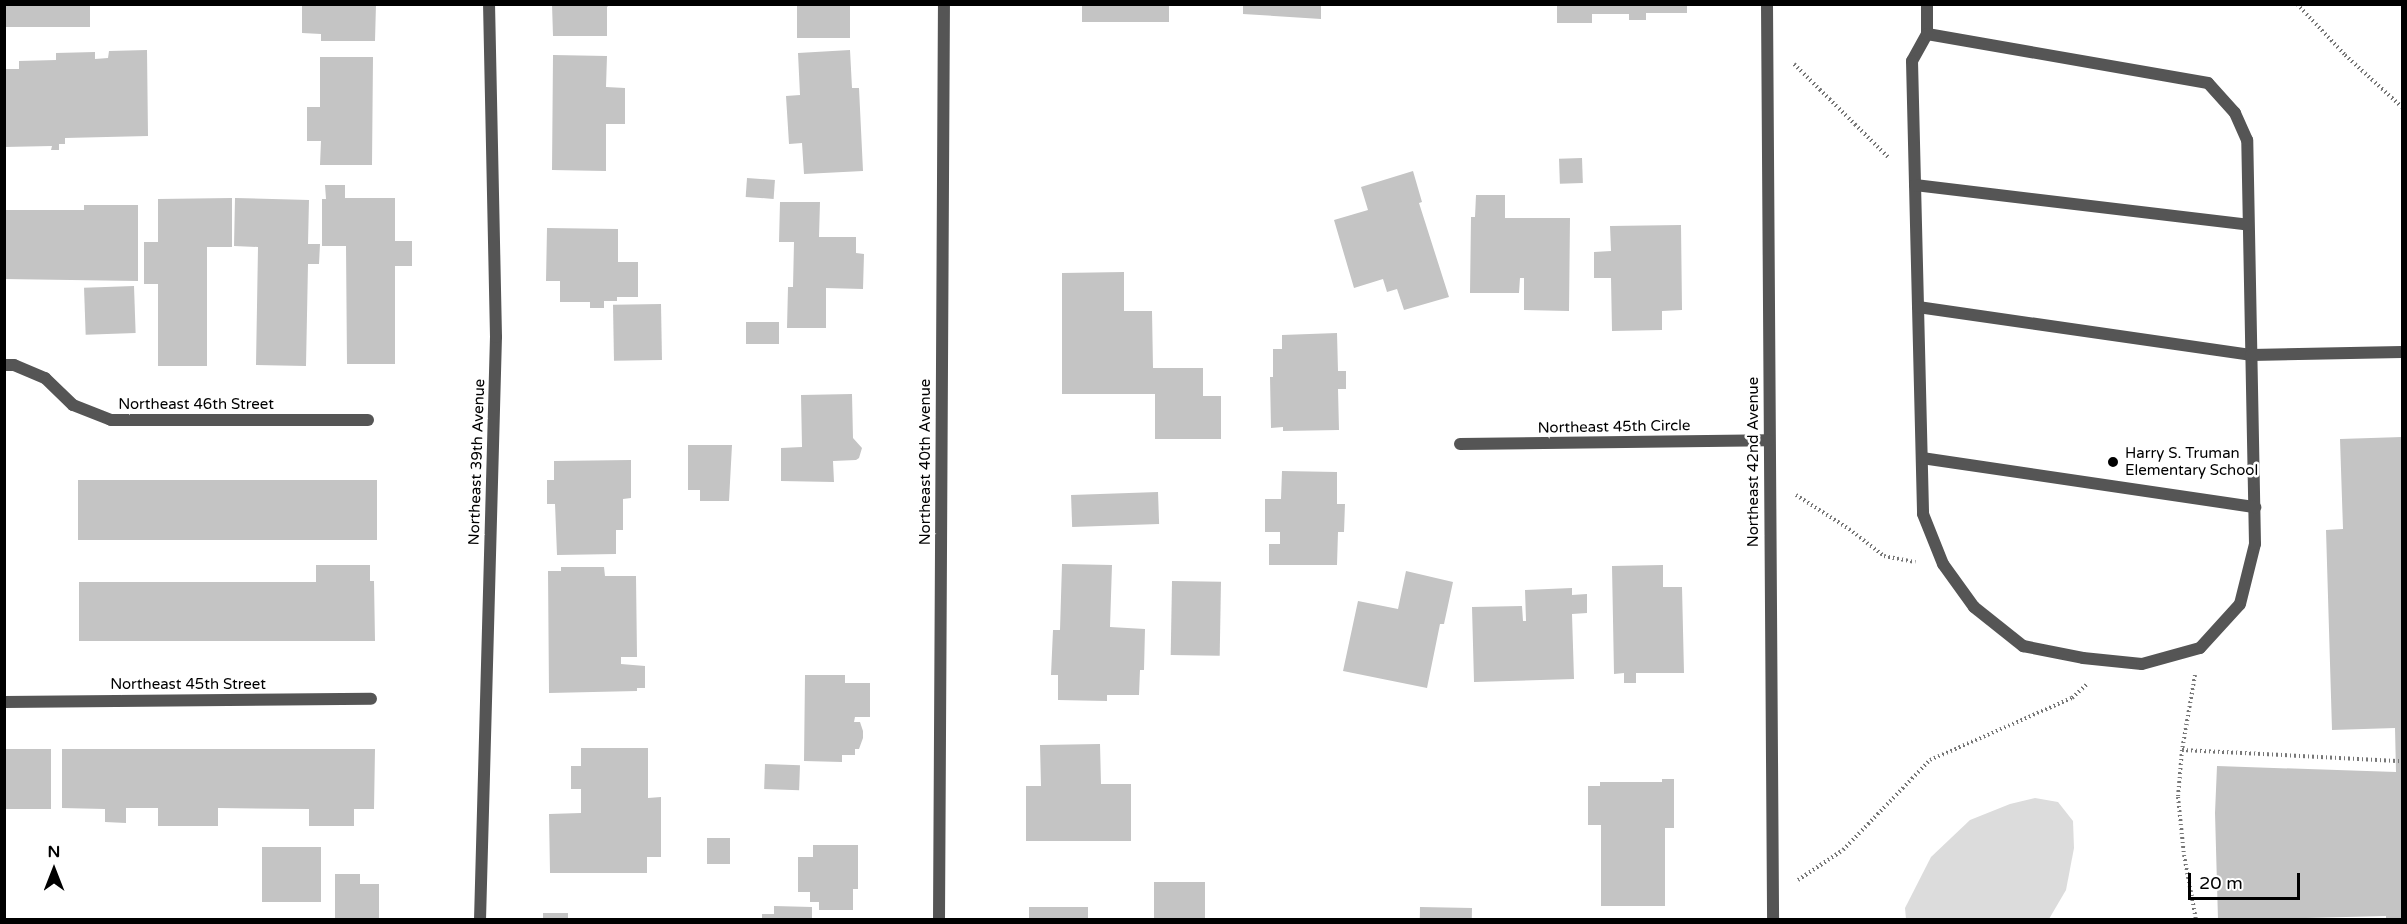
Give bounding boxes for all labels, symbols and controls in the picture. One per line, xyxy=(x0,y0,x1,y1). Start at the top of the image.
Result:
street label: Northeast 42nd Avenue xyxy=(1745,377,1763,547)
street label: Northeast 39th Avenue xyxy=(465,378,489,546)
street label: Northeast 40th Avenue xyxy=(917,379,935,545)
street label: Northeast 46th Street xyxy=(118,396,274,414)
street label: Northeast 45th Circle xyxy=(1537,417,1691,437)
place label: Harry S. Truman Elementary School xyxy=(2125,444,2258,479)
marker: Harry S. Truman Elementary School xyxy=(2106,455,2120,469)
street label: Northeast 45th Street xyxy=(110,676,266,694)
north arrow xyxy=(24,840,84,900)
text: N xyxy=(48,842,60,862)
scale bar xyxy=(2191,861,2304,899)
text: 20 m xyxy=(2199,872,2243,894)

